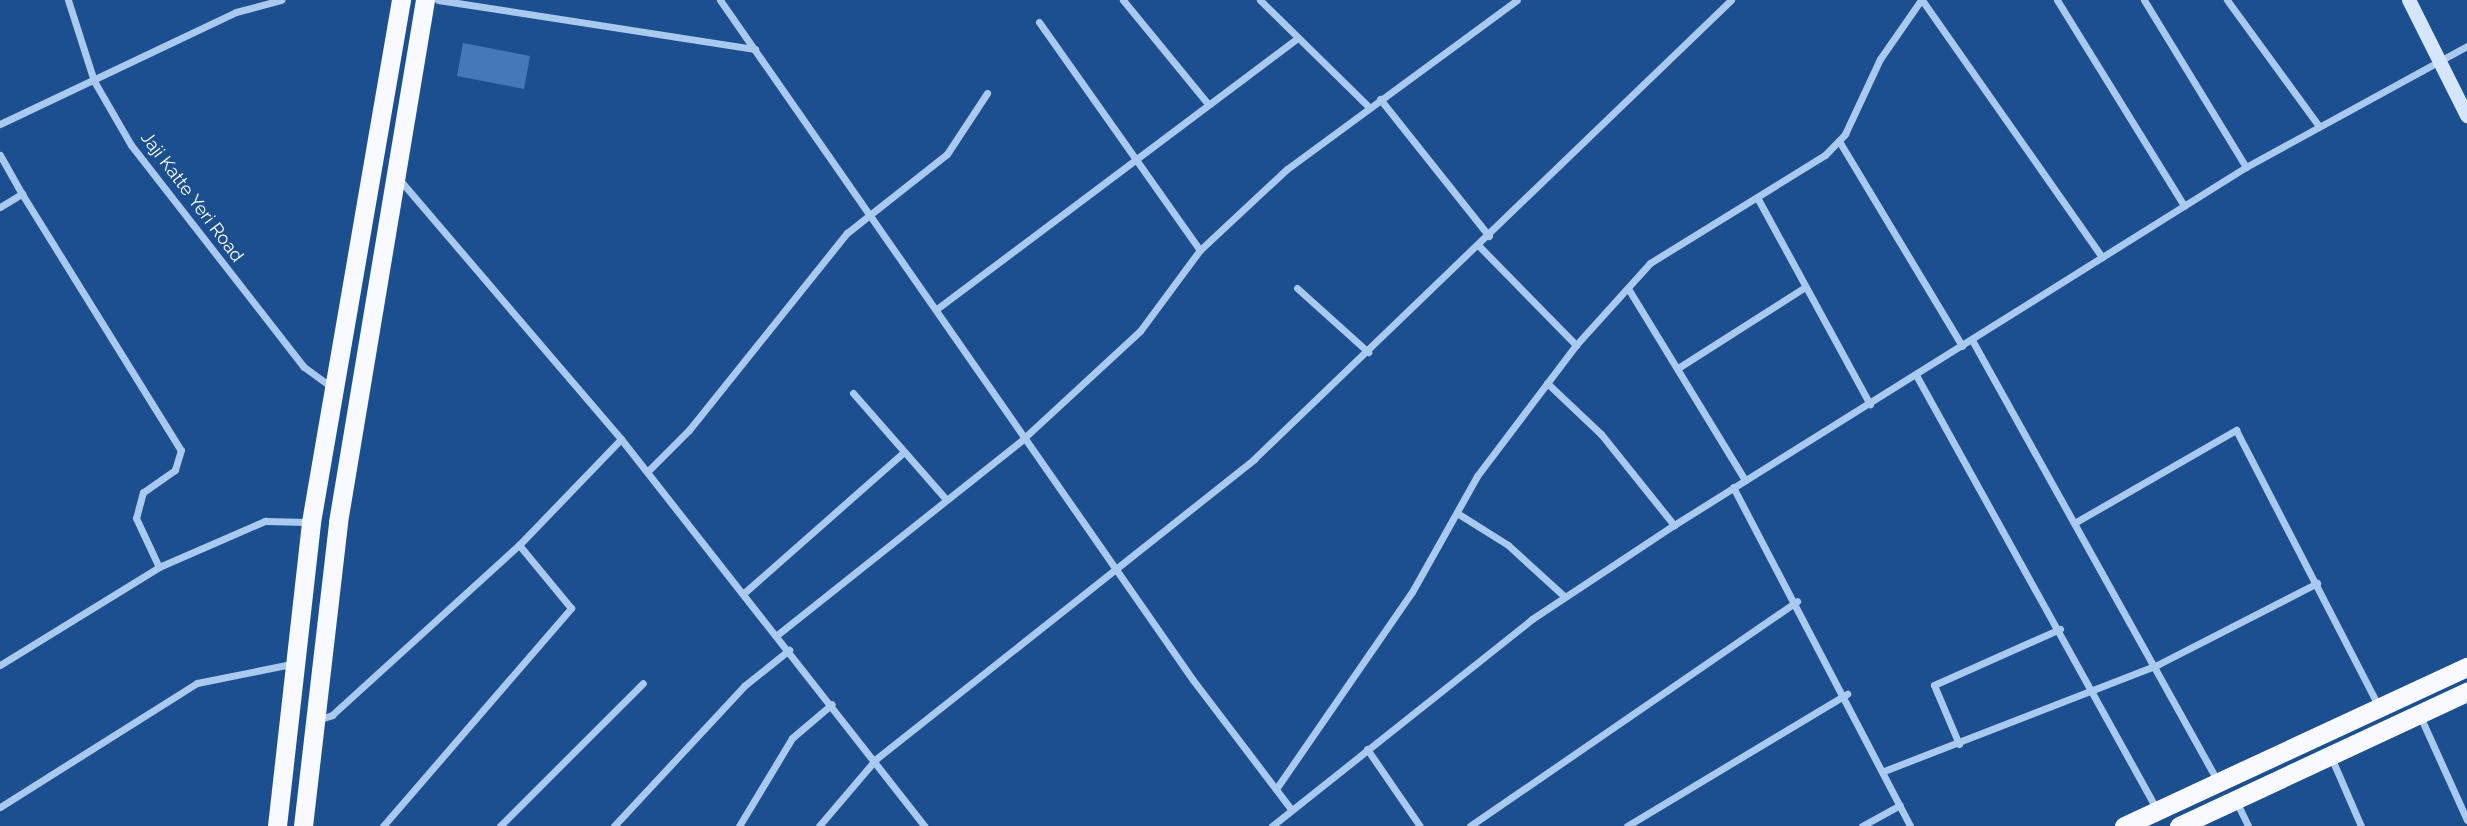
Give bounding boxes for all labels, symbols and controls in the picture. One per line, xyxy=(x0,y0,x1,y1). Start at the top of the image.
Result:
street label: Jaji Katte Yeri Road xyxy=(136,127,248,267)

